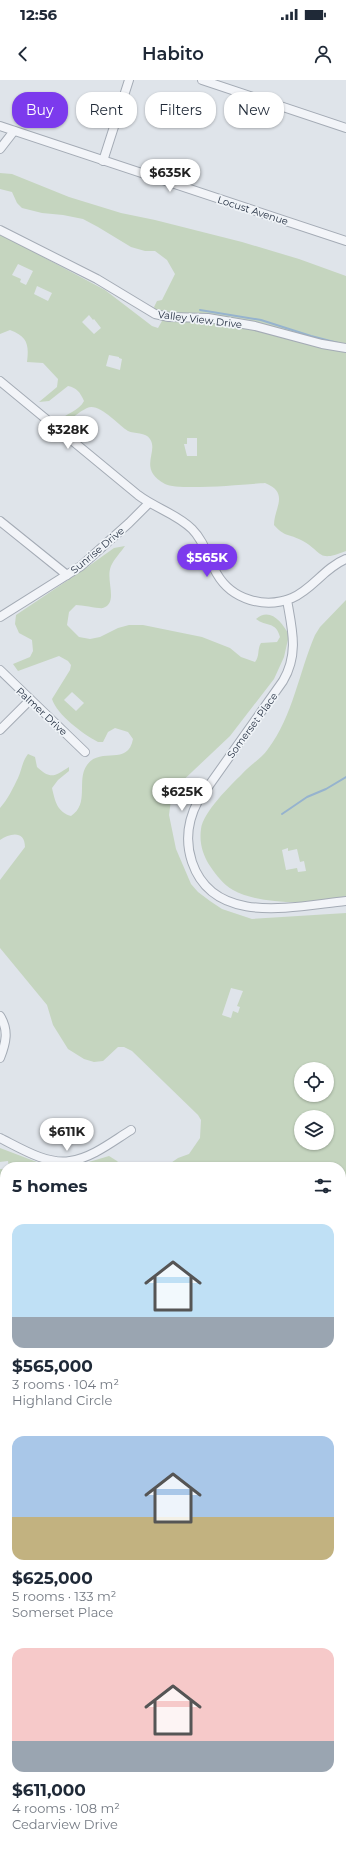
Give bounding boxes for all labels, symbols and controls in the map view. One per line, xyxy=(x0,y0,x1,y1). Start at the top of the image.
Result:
text: 12:56 xyxy=(20,5,57,24)
icon: back xyxy=(12,43,34,65)
text: Habito xyxy=(142,43,204,65)
icon: person xyxy=(312,43,334,65)
chip: Buy xyxy=(12,92,68,128)
chip: Rent xyxy=(76,92,137,128)
chip: Filters xyxy=(145,92,216,128)
chip: New xyxy=(224,92,284,128)
pin: $635K xyxy=(142,159,198,193)
text: $635K xyxy=(149,164,191,180)
street label: Locust Avenue xyxy=(216,193,290,228)
street label: Valley View Drive xyxy=(157,308,243,331)
pin: $328K xyxy=(40,416,96,450)
text: $328K xyxy=(47,421,89,437)
street label: Sunrise Drive xyxy=(68,524,127,577)
pin: $565K xyxy=(179,544,235,578)
text: $565K xyxy=(186,549,228,565)
street label: Palmer Drive xyxy=(13,684,70,738)
street label: Somerset Place xyxy=(224,690,281,761)
pin: $625K xyxy=(154,778,210,812)
text: $625K xyxy=(161,783,203,799)
map controls xyxy=(294,1062,334,1150)
button: locate xyxy=(294,1062,334,1102)
button: layers xyxy=(294,1110,334,1150)
pin: $611K xyxy=(39,1118,95,1152)
text: $611K xyxy=(49,1123,85,1139)
icon: filters xyxy=(312,1175,334,1197)
text: 5 homes xyxy=(12,1176,88,1196)
icon: home xyxy=(137,1250,209,1322)
text: $565,000 xyxy=(12,1356,93,1376)
text: 3 rooms · 104 m² xyxy=(12,1376,119,1392)
text: Highland Circle xyxy=(12,1392,112,1408)
icon: home xyxy=(137,1462,209,1534)
text: $625,000 xyxy=(12,1568,93,1588)
text: 5 rooms · 133 m² xyxy=(12,1588,116,1604)
text: Somerset Place xyxy=(12,1604,113,1620)
icon: home xyxy=(137,1674,209,1746)
text: $611,000 xyxy=(12,1780,86,1800)
text: 4 rooms · 108 m² xyxy=(12,1800,120,1816)
text: Cedarview Drive xyxy=(12,1816,118,1832)

